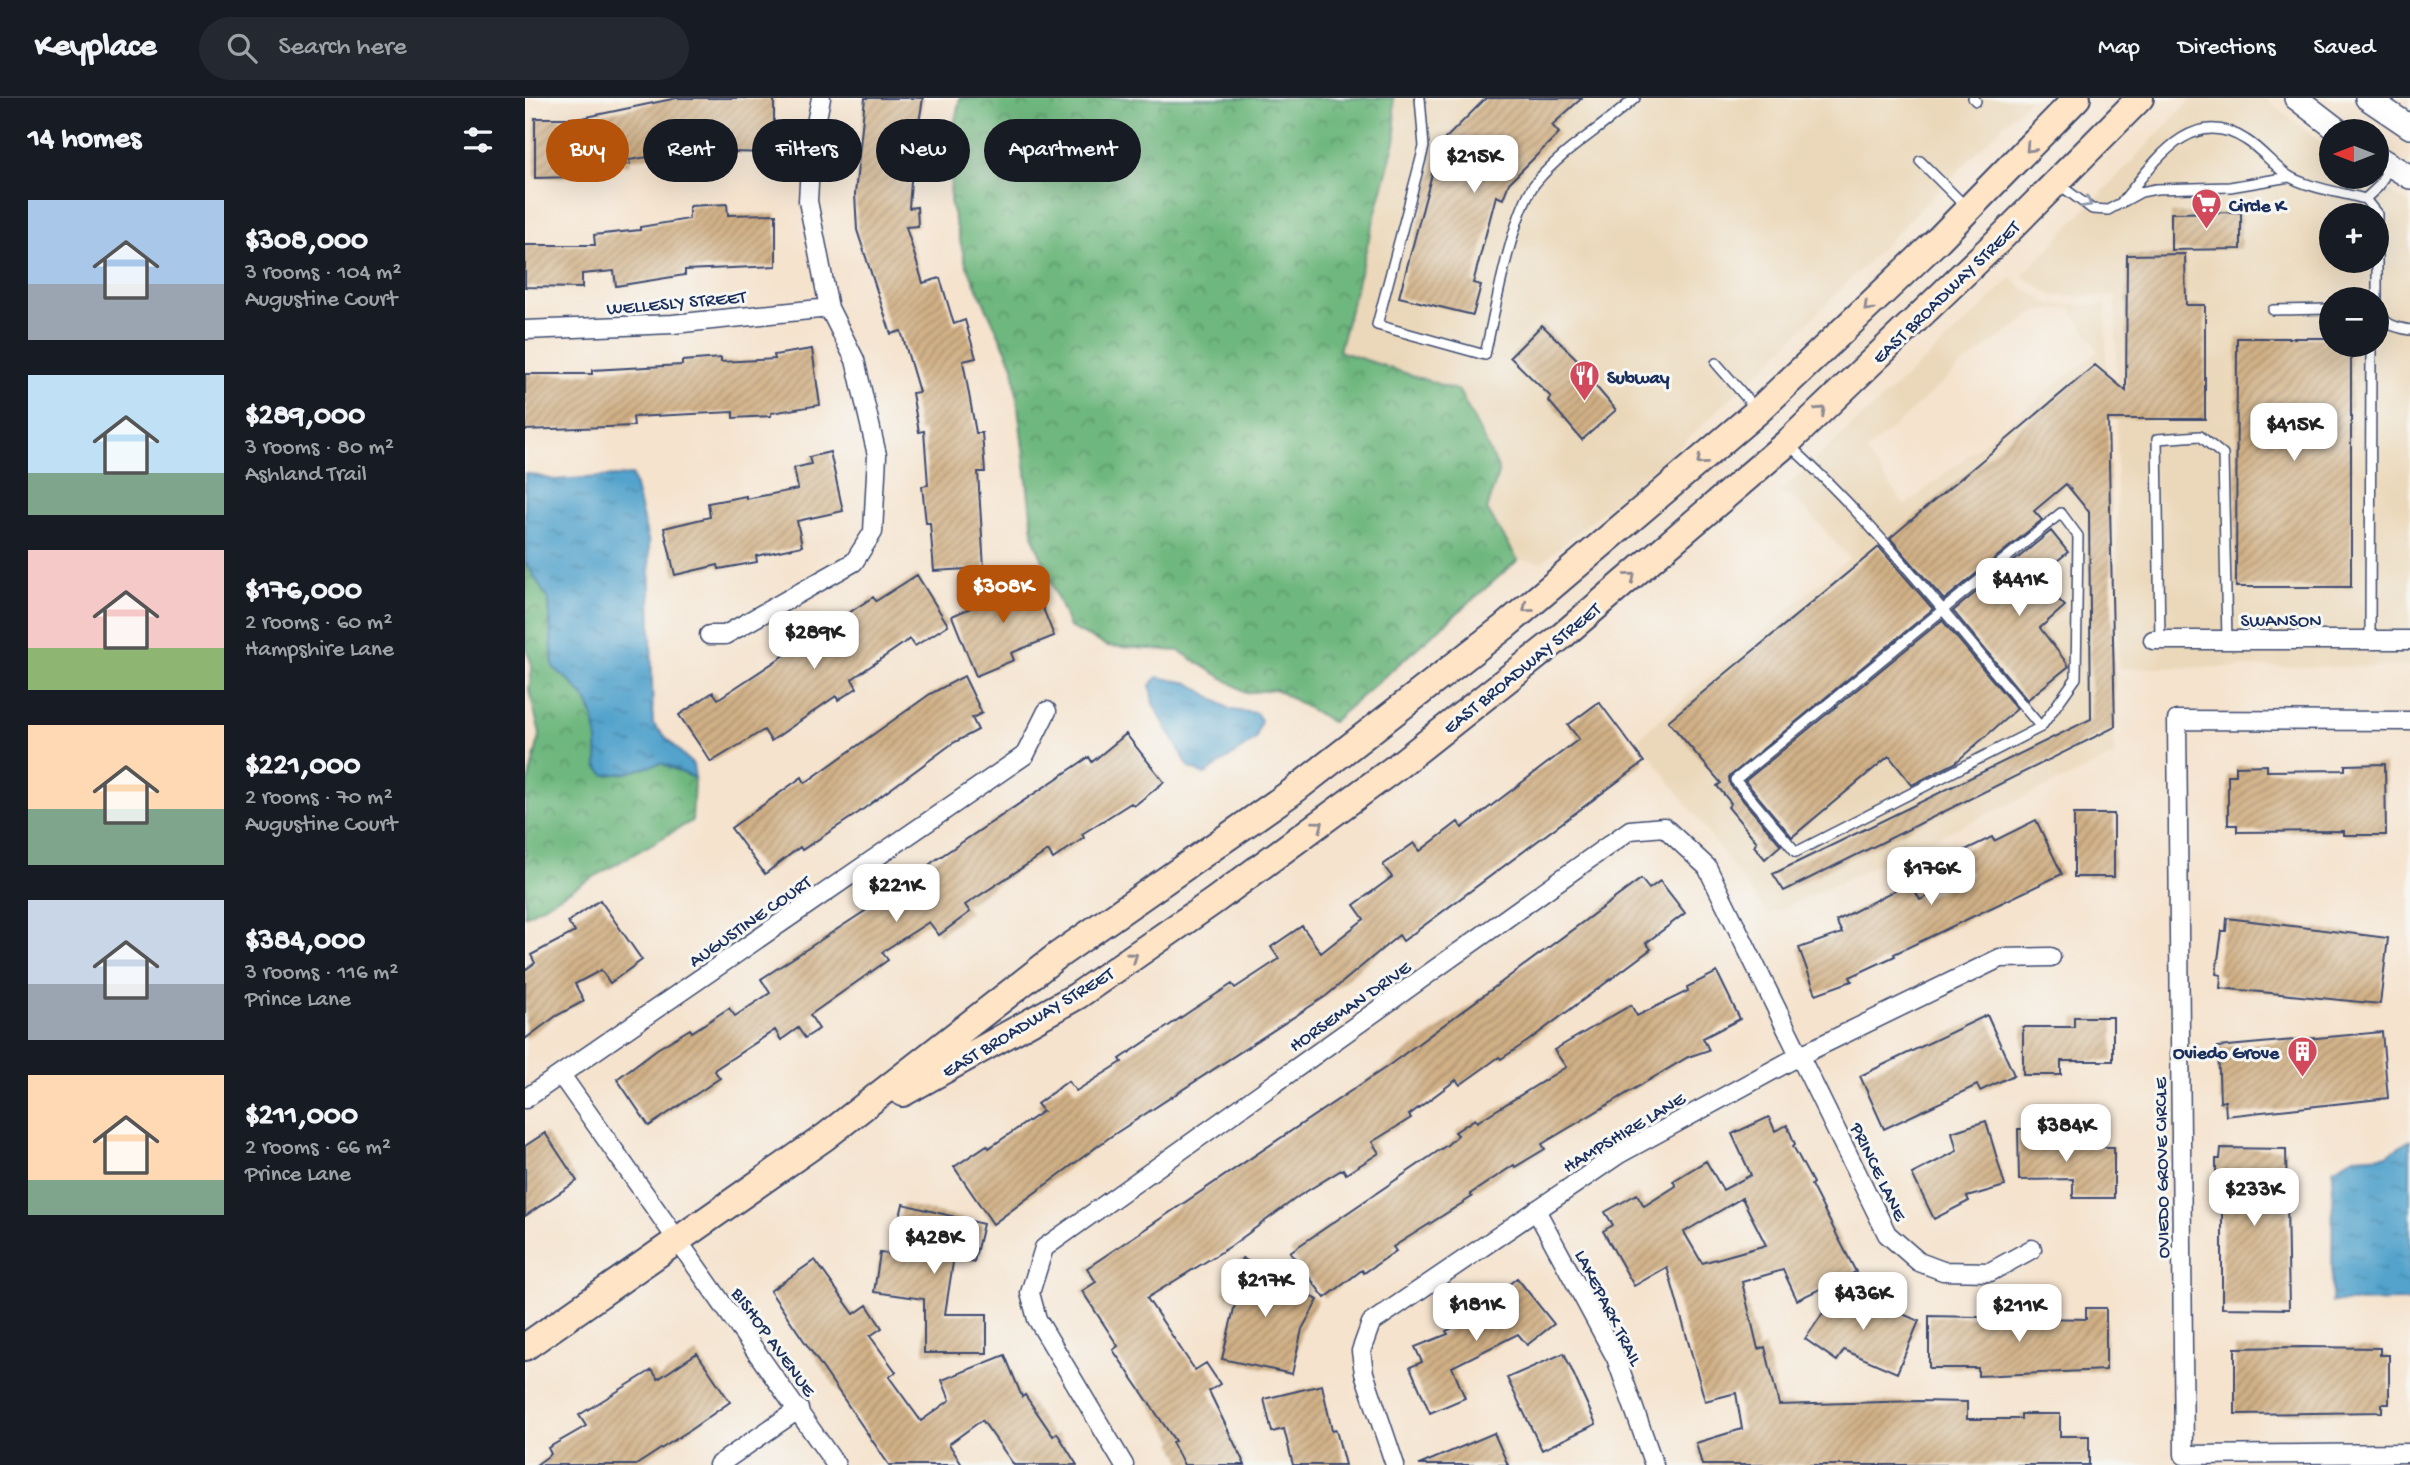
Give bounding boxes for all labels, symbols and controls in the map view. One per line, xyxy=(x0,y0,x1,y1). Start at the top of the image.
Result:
search box xyxy=(199,17,689,80)
text: Keyplace xyxy=(35,29,157,67)
icon: search xyxy=(223,29,261,67)
text: Search here xyxy=(279,33,407,64)
text: Map xyxy=(2098,34,2140,63)
text: Directions xyxy=(2178,34,2276,63)
text: Saved xyxy=(2314,34,2375,63)
chip: Buy xyxy=(546,119,629,182)
chip: Rent xyxy=(643,119,738,182)
chip: Filters xyxy=(752,119,862,182)
chip: New xyxy=(876,119,970,182)
chip: Apartment xyxy=(984,119,1141,182)
north arrow xyxy=(2319,119,2389,189)
map controls xyxy=(2319,119,2389,357)
icon: filters xyxy=(459,121,497,159)
text: 14 homes xyxy=(28,123,141,158)
pin: $215K xyxy=(1425,136,1523,195)
one-way arrow xyxy=(2026,140,2039,153)
text: $215K xyxy=(1446,144,1502,171)
supermarket icon: Circle K xyxy=(2189,187,2223,231)
one-way arrow xyxy=(2079,195,2092,208)
place label: Circle K xyxy=(2228,196,2288,219)
button: + xyxy=(2319,203,2389,273)
street label: EAST BROADWAY STREET xyxy=(1869,217,2026,370)
text: $308,000 xyxy=(245,225,368,260)
icon: home xyxy=(84,228,168,312)
text: 3 rooms · 104 m² xyxy=(245,260,401,287)
text: Augustine Court xyxy=(245,287,397,314)
street label: WELLESLY STREET xyxy=(606,287,748,322)
button: − xyxy=(2319,287,2389,357)
one-way arrow xyxy=(1863,299,1876,312)
restaurant icon: Subway xyxy=(1567,359,1601,403)
place label: Subway xyxy=(1607,368,1670,391)
text: $289,000 xyxy=(245,400,365,435)
icon: home xyxy=(84,403,168,487)
pin: $415K xyxy=(2245,404,2343,463)
one-way arrow xyxy=(1813,407,1826,419)
text: $415K xyxy=(2266,412,2322,439)
text: 3 rooms · 80 m² xyxy=(245,435,394,462)
one-way arrow xyxy=(1696,453,1709,465)
text: Ashland Trail xyxy=(245,462,367,489)
pin: $441K xyxy=(1970,559,2068,618)
pin: $308K xyxy=(954,566,1052,625)
text: $441K xyxy=(1992,567,2046,594)
one-way arrow xyxy=(1623,573,1636,585)
text: $308K xyxy=(973,574,1033,601)
text: $176,000 xyxy=(245,575,362,610)
icon: home xyxy=(84,578,168,662)
street label: EAST BROADWAY STREET xyxy=(1440,599,1607,740)
one-way arrow xyxy=(1522,600,1535,612)
text: 2 rooms · 60 m² xyxy=(245,610,392,637)
street label: SWANSON xyxy=(2240,611,2322,634)
pin: $289K xyxy=(765,612,863,671)
text: $289K xyxy=(785,620,843,647)
text: Hampshire Lane xyxy=(245,637,394,664)
text: $221,000 xyxy=(245,750,361,785)
icon: home xyxy=(84,753,168,837)
text: 2 rooms · 70 m² xyxy=(245,785,393,812)
text: Augustine Court xyxy=(245,812,397,839)
one-way arrow xyxy=(1311,821,1324,834)
pin: $176K xyxy=(1882,848,1980,907)
text: $176K xyxy=(1903,856,1959,883)
pin: $221K xyxy=(847,864,945,924)
street label: AUGUSTINE COURT xyxy=(685,872,817,974)
text: $221K xyxy=(869,873,923,900)
text: $384,000 xyxy=(245,925,365,960)
icon: home xyxy=(84,928,168,1012)
one-way arrow xyxy=(1125,953,1138,965)
street label: HORSEMAN DRIVE xyxy=(1286,957,1417,1058)
text: 3 rooms · 116 m² xyxy=(245,960,398,987)
street label: EAST BROADWAY STREET xyxy=(939,963,1119,1084)
text: Prince Lane xyxy=(245,987,351,1014)
building icon: Oviedo Grove xyxy=(2285,1034,2319,1078)
place label: Oviedo Grove xyxy=(2173,1043,2280,1066)
street label: OVIEDO GROVE CIRCLE xyxy=(2150,1076,2177,1259)
street label: HAMPSHIRE LANE xyxy=(1559,1088,1691,1180)
text: $211,000 xyxy=(245,1100,358,1135)
icon: home xyxy=(84,1103,168,1187)
pin: $384K xyxy=(2017,1104,2115,1164)
text: $384K xyxy=(2037,1113,2095,1140)
street label: PRINCE LANE xyxy=(1843,1119,1911,1226)
text: 2 rooms · 66 m² xyxy=(245,1135,391,1162)
text: Prince Lane xyxy=(245,1162,351,1189)
pin: $233K xyxy=(2205,1168,2303,1228)
text: $233K xyxy=(2225,1177,2283,1204)
pin: $428K xyxy=(885,1216,983,1276)
text: $428K xyxy=(905,1225,963,1252)
street label: LAKEPARK TRAIL xyxy=(1568,1247,1646,1371)
pin: $217K xyxy=(1216,1260,1314,1319)
text: $217K xyxy=(1237,1268,1293,1295)
pin: $436K xyxy=(1814,1272,1912,1332)
text: $436K xyxy=(1834,1281,1892,1308)
street label: BISHOP AVENUE xyxy=(724,1283,820,1403)
pin: $181K xyxy=(1427,1284,1525,1343)
pin: $211K xyxy=(1970,1284,2068,1344)
text: $181K xyxy=(1449,1292,1503,1319)
text: $211K xyxy=(1993,1293,2045,1320)

